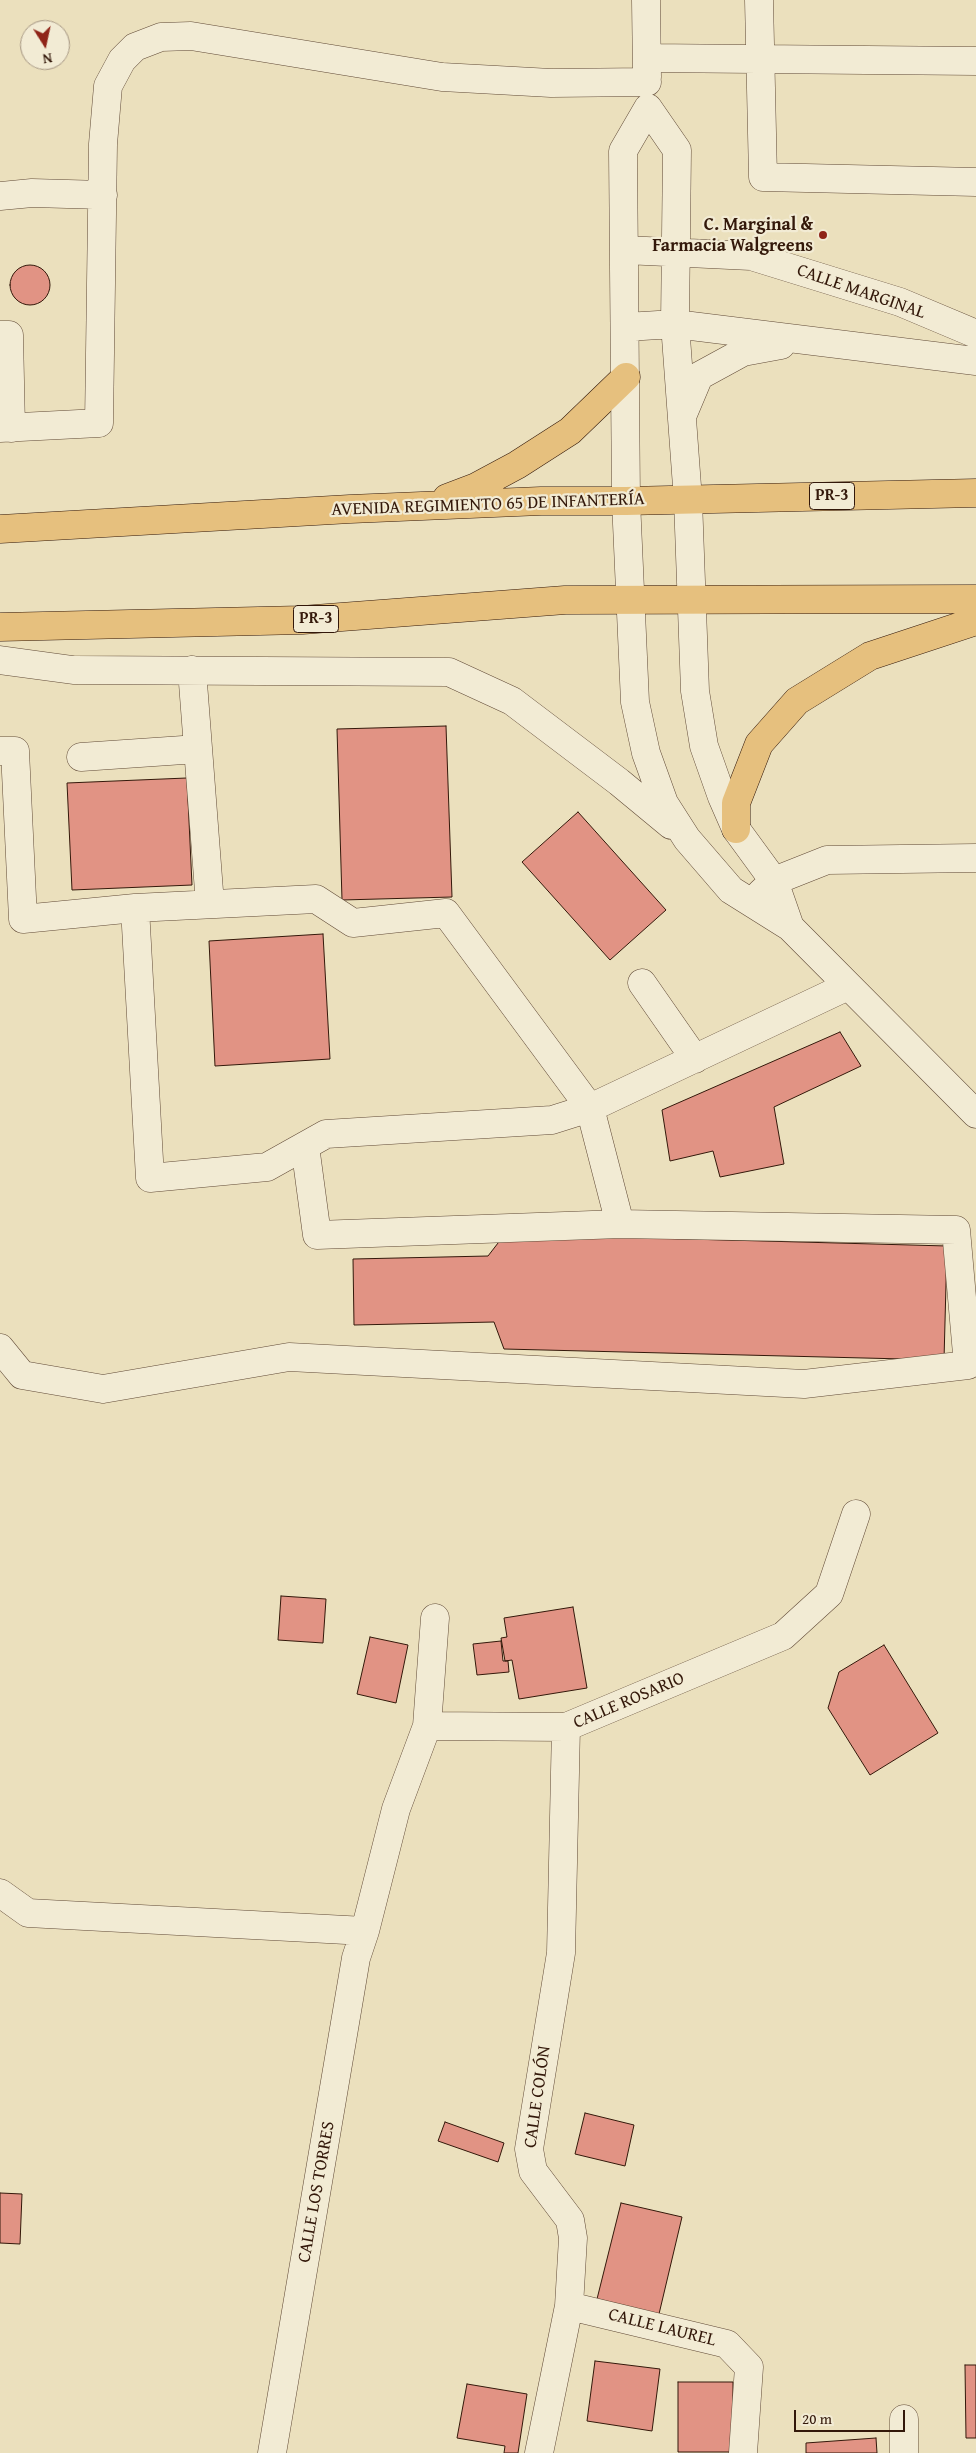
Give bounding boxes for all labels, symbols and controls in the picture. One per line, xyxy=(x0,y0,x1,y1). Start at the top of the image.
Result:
north arrow xyxy=(20,20,70,70)
text: N xyxy=(41,48,54,69)
place label: C. Marginal & Farmacia Walgreens xyxy=(652,214,813,256)
marker: C. Marginal & Farmacia Walgreens xyxy=(817,229,829,241)
street label: CALLE MARGINAL xyxy=(794,260,928,324)
road number: PR-3 xyxy=(810,482,854,510)
street label: AVENIDA REGIMIENTO 65 DE INFANTERÍA xyxy=(331,489,645,521)
road number: PR-3 xyxy=(294,606,338,632)
street label: CALLE ROSARIO xyxy=(570,1668,688,1734)
street label: CALLE COLÓN xyxy=(520,2045,556,2149)
street label: CALLE LOS TORRES xyxy=(294,2120,340,2264)
street label: CALLE LAUREL xyxy=(606,2304,718,2352)
scale bar xyxy=(796,2400,907,2432)
text: 20 m xyxy=(802,2408,832,2429)

